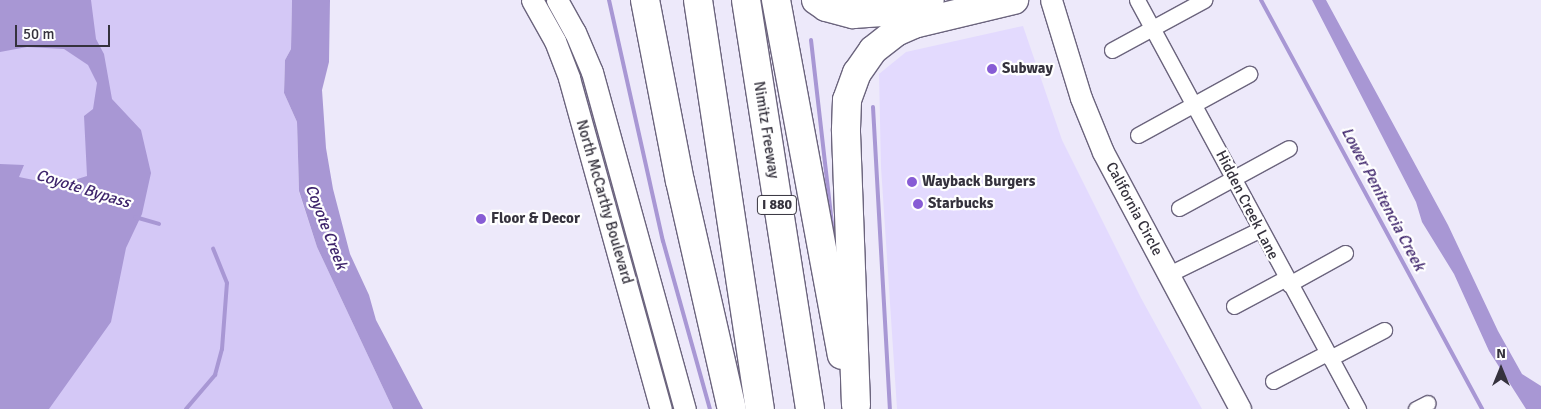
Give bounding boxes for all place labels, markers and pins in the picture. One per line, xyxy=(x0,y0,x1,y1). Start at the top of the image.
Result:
place label: Subway xyxy=(1002,60,1053,78)
marker: Subway xyxy=(986,63,998,75)
place label: Wayback Burgers xyxy=(922,173,1035,191)
marker: Wayback Burgers xyxy=(906,176,918,188)
place label: Starbucks xyxy=(928,195,993,213)
marker: Starbucks xyxy=(912,198,924,210)
place label: Floor & Decor xyxy=(491,210,580,228)
marker: Floor & Decor xyxy=(475,213,487,225)

